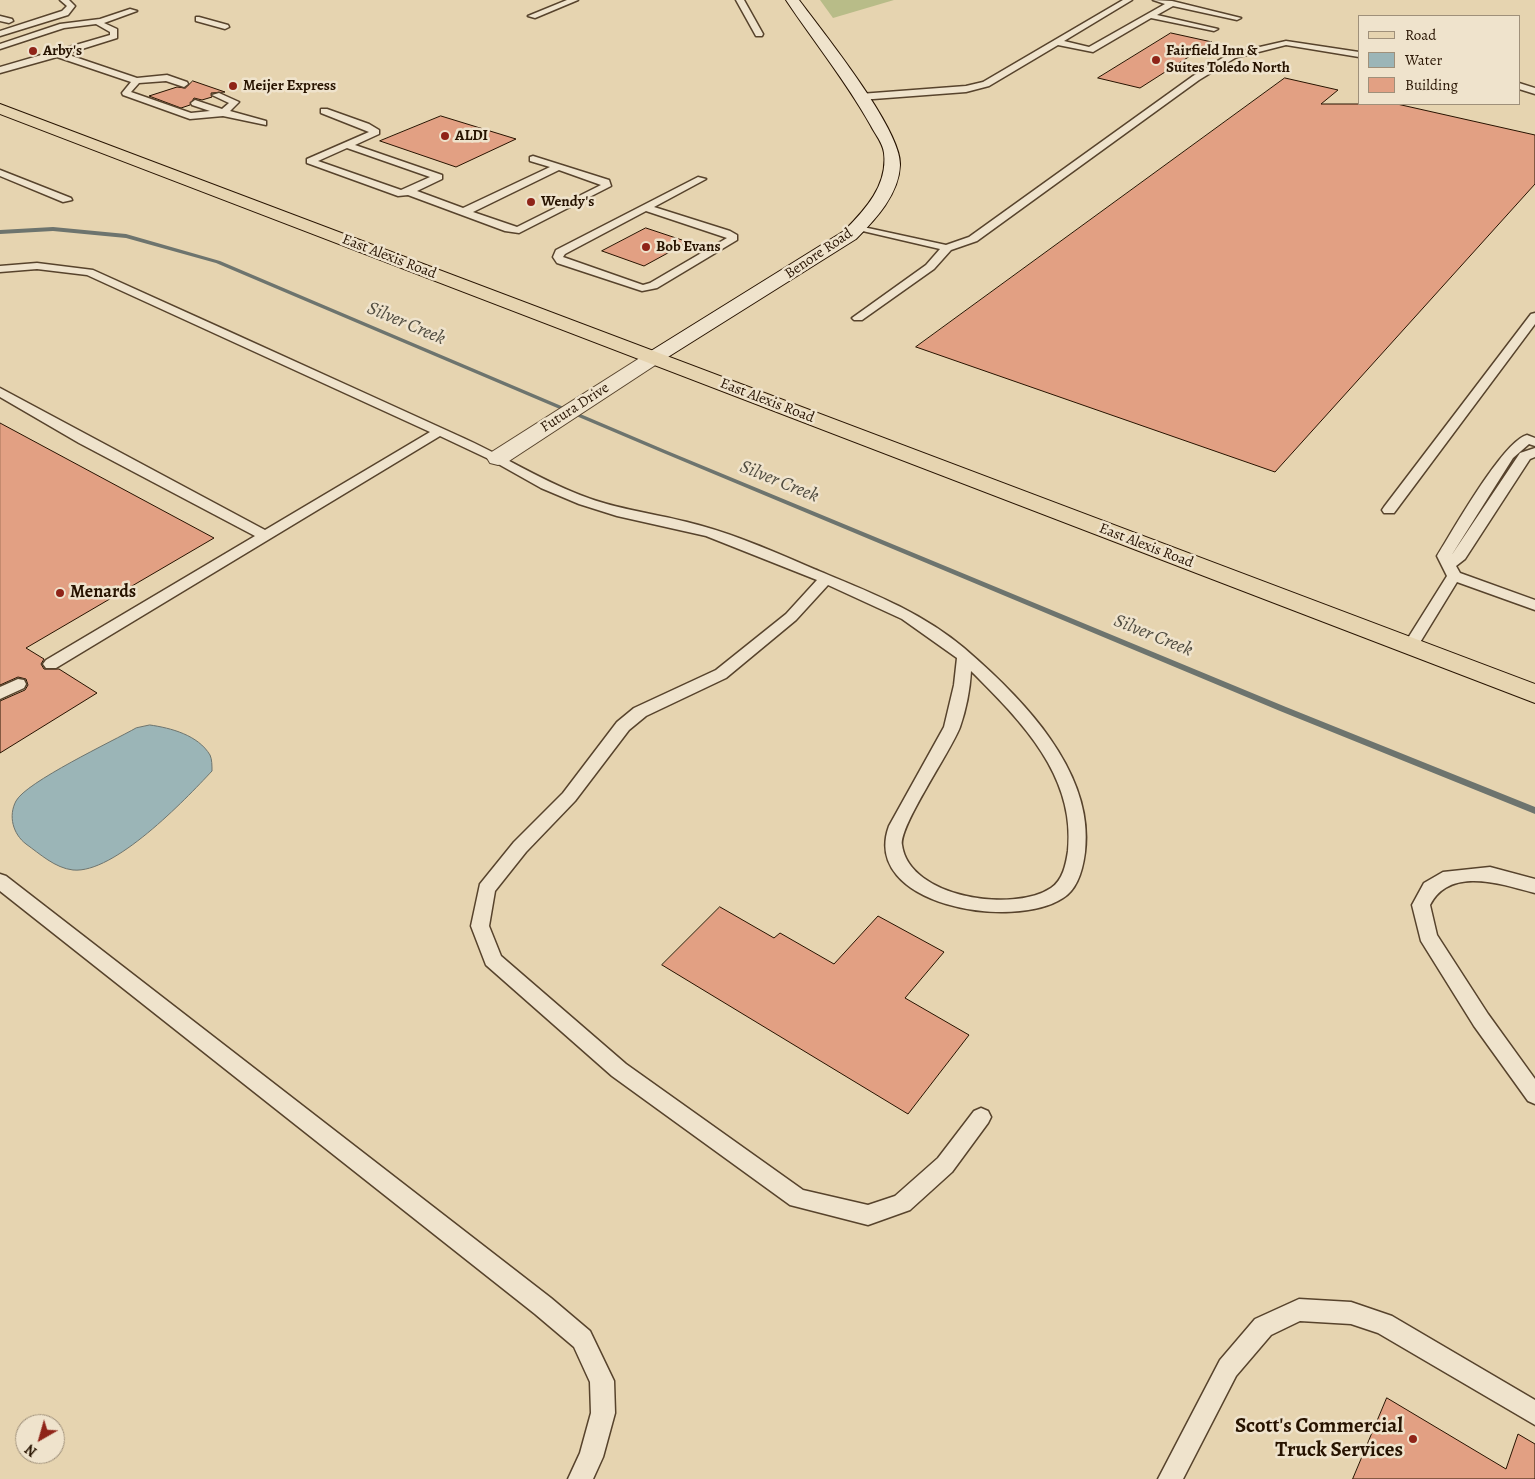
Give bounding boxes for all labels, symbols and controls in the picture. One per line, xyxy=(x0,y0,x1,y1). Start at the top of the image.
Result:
legend xyxy=(1358,15,1520,105)
text: Road xyxy=(1405,25,1436,45)
place label: Arby's xyxy=(43,42,82,60)
place label: Fairfield Inn & Suites Toledo North xyxy=(1166,42,1290,77)
marker: Arby's xyxy=(27,45,39,57)
text: Water xyxy=(1405,50,1442,70)
marker: Fairfield Inn & Suites Toledo North xyxy=(1150,54,1162,66)
text: Building xyxy=(1405,75,1458,95)
place label: Meijer Express xyxy=(243,77,336,95)
marker: Meijer Express xyxy=(227,80,239,92)
place label: ALDI xyxy=(455,127,488,145)
marker: ALDI xyxy=(439,130,451,142)
place label: Wendy's xyxy=(541,193,594,211)
marker: Wendy's xyxy=(525,196,537,208)
street label: Benore Road xyxy=(782,225,856,283)
street label: East Alexis Road xyxy=(339,231,439,283)
place label: Bob Evans xyxy=(656,238,721,256)
marker: Bob Evans xyxy=(640,241,652,253)
water label: Silver Creek xyxy=(363,297,449,351)
street label: East Alexis Road xyxy=(717,375,817,427)
street label: Futura Drive xyxy=(537,379,613,437)
water label: Silver Creek xyxy=(736,456,822,508)
street label: East Alexis Road xyxy=(1096,520,1196,572)
place label: Menards xyxy=(70,582,136,604)
marker: Menards xyxy=(54,587,66,599)
water label: Silver Creek xyxy=(1110,610,1196,662)
north arrow xyxy=(15,1414,65,1464)
place label: Scott's Commercial Truck Services xyxy=(1235,1414,1403,1464)
marker: Scott's Commercial Truck Services xyxy=(1407,1433,1419,1445)
text: N xyxy=(21,1440,41,1461)

